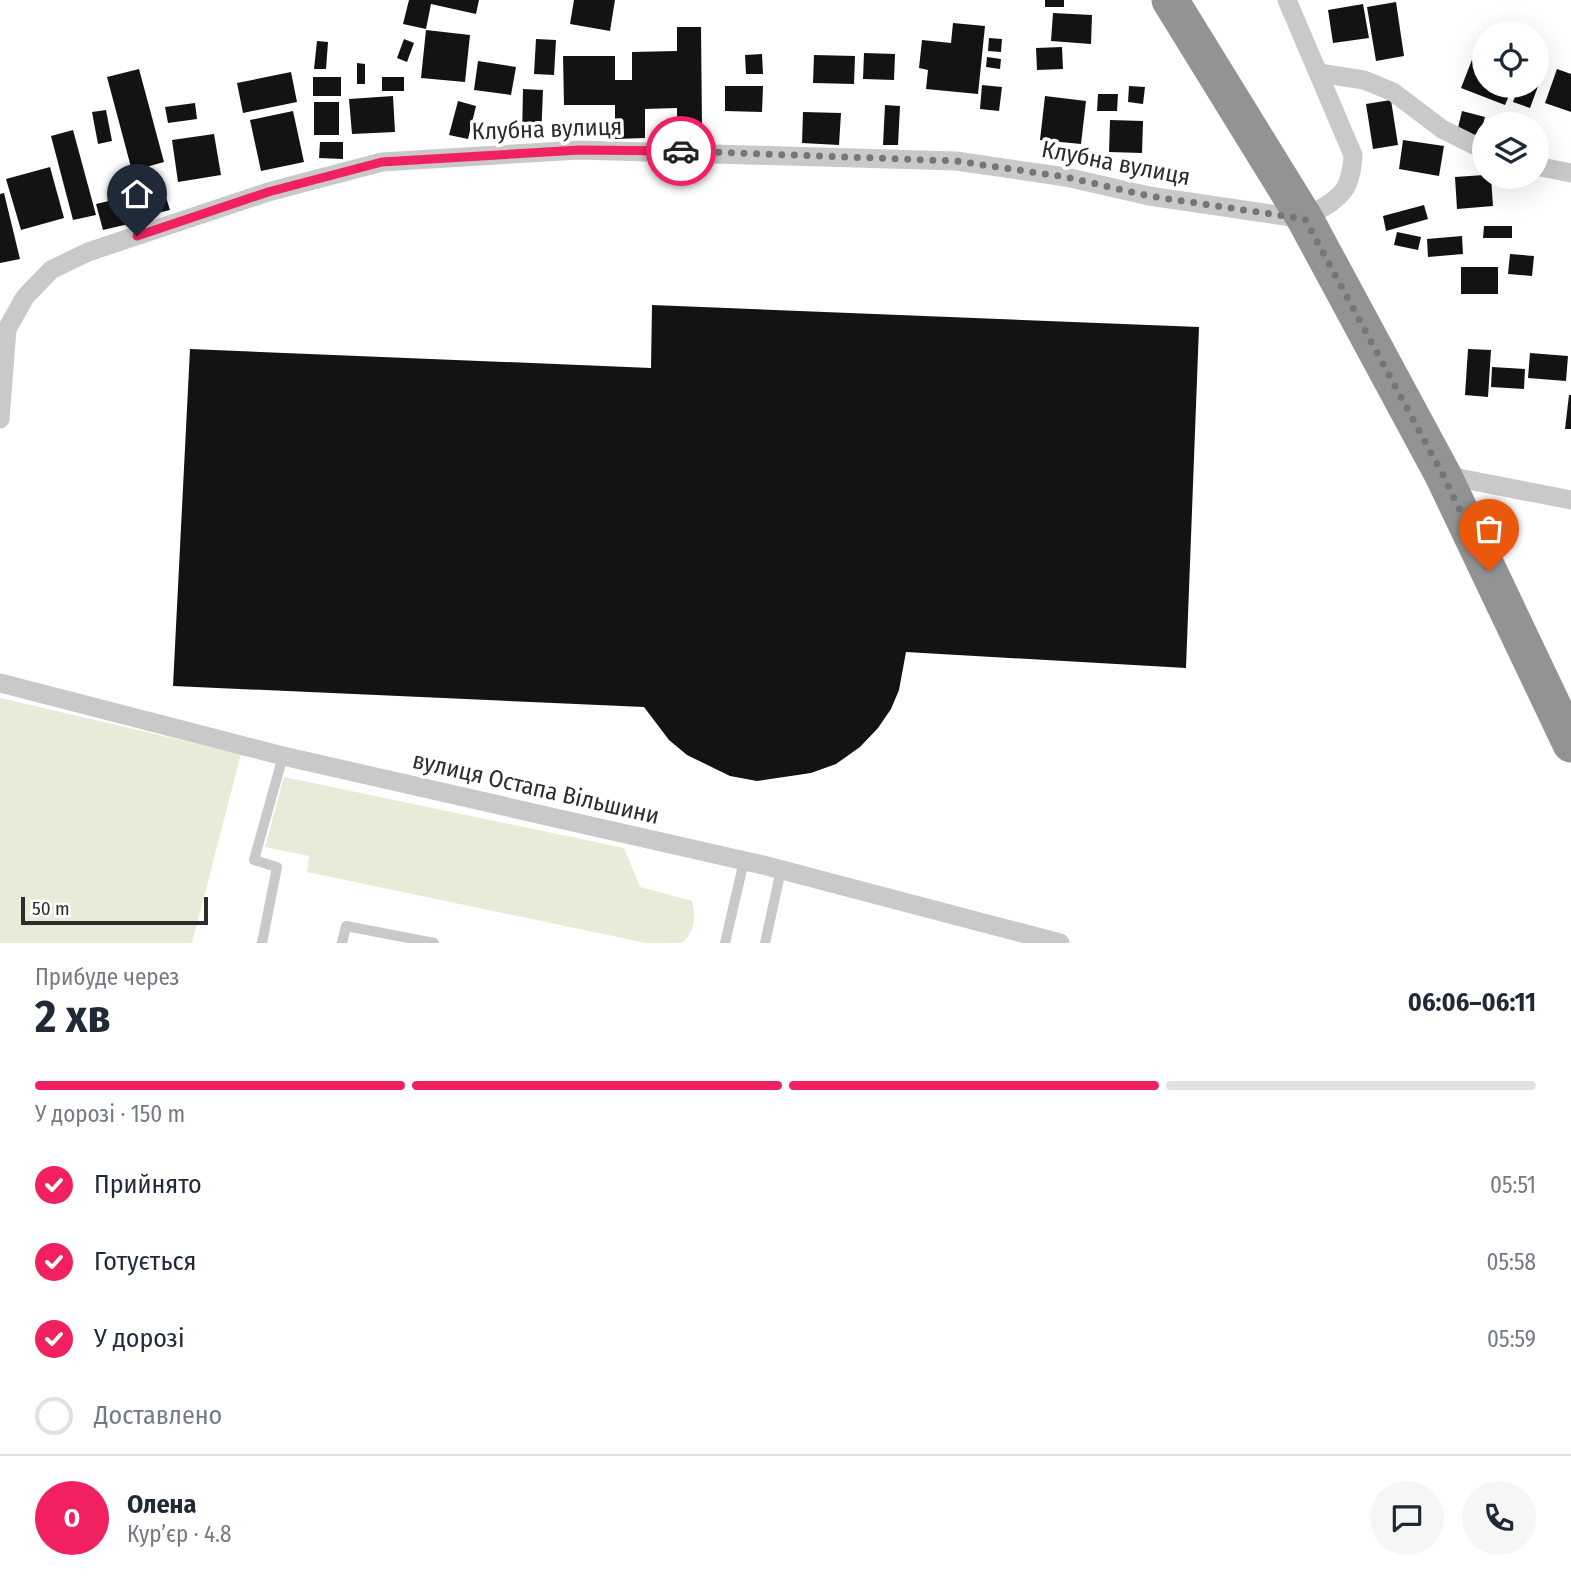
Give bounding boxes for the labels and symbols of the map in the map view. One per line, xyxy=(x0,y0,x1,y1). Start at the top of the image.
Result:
street label: Клубна вулиця xyxy=(471,112,623,146)
courier xyxy=(646,116,716,186)
street label: Клубна вулиця xyxy=(1039,135,1193,191)
pin xyxy=(107,164,167,236)
pin xyxy=(1459,499,1519,571)
street label: вулиця Остапа Вільшини xyxy=(410,746,662,830)
scale bar xyxy=(21,894,208,926)

